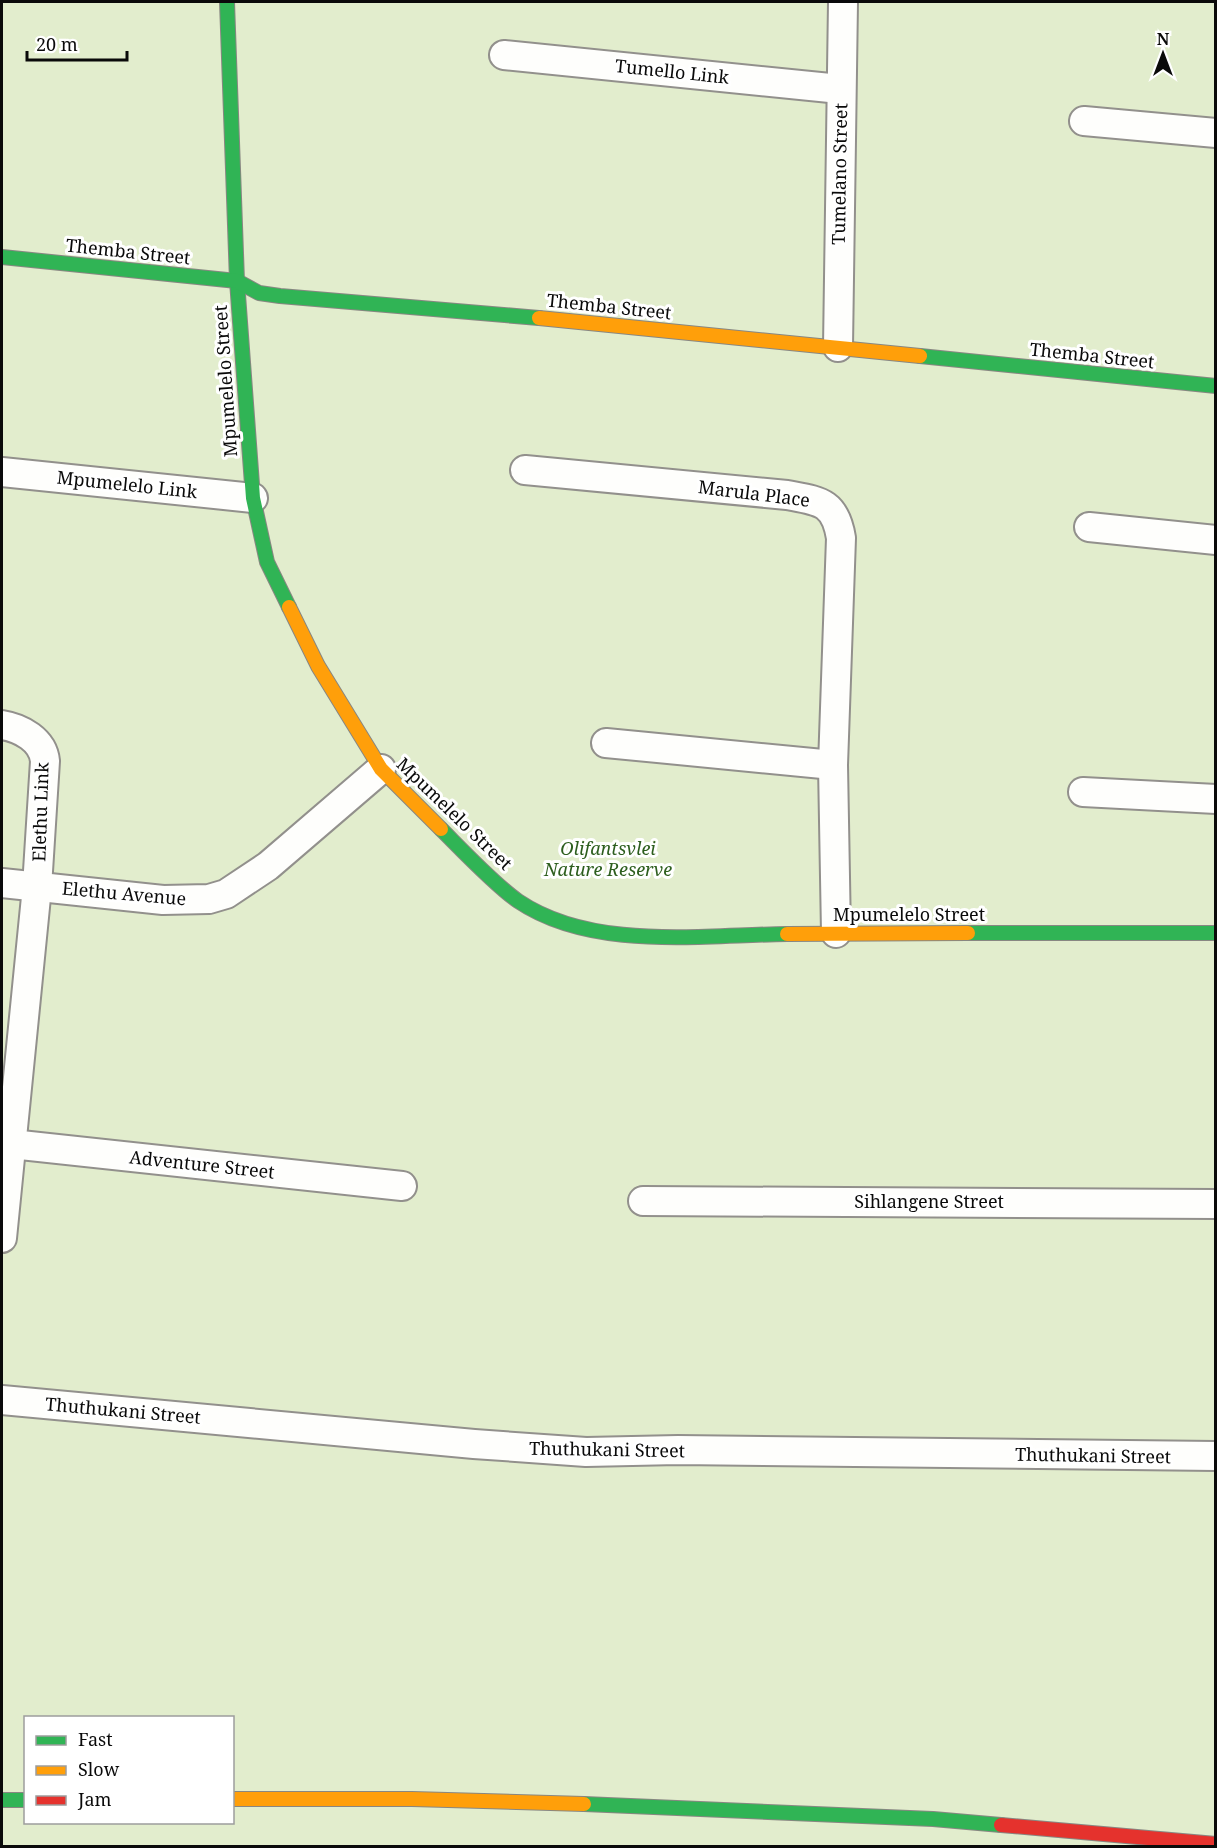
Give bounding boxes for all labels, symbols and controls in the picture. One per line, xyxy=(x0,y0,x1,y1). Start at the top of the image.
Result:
scale bar xyxy=(27,24,128,62)
north arrow xyxy=(1133,24,1193,84)
text: N xyxy=(1157,28,1170,50)
text: 20 m xyxy=(36,32,78,56)
street label: Tumello Link xyxy=(614,53,731,89)
street label: Tumelano Street xyxy=(826,103,852,245)
street label: Themba Street xyxy=(65,233,192,269)
street label: Themba Street xyxy=(546,288,673,324)
street label: Mpumelelo Street xyxy=(208,304,242,458)
street label: Themba Street xyxy=(1029,337,1156,373)
street label: Mpumelelo Link xyxy=(56,465,199,503)
street label: Marula Place xyxy=(697,474,811,512)
street label: Mpumelelo Street xyxy=(392,752,518,875)
street label: Elethu Link xyxy=(26,761,54,862)
park label: Olifantsvlei Nature Reserve xyxy=(543,836,672,881)
street label: Elethu Avenue xyxy=(61,876,187,910)
street label: Mpumelelo Street xyxy=(833,902,985,926)
street label: Adventure Street xyxy=(128,1144,276,1184)
street label: Sihlangene Street xyxy=(854,1189,1004,1213)
street label: Thuthukani Street xyxy=(44,1391,202,1429)
street label: Thuthukani Street xyxy=(529,1436,685,1462)
street label: Thuthukani Street xyxy=(1015,1442,1171,1468)
legend xyxy=(24,1716,234,1824)
text: Fast xyxy=(78,1727,113,1751)
text: Slow xyxy=(78,1757,120,1781)
text: Jam xyxy=(77,1787,112,1811)

